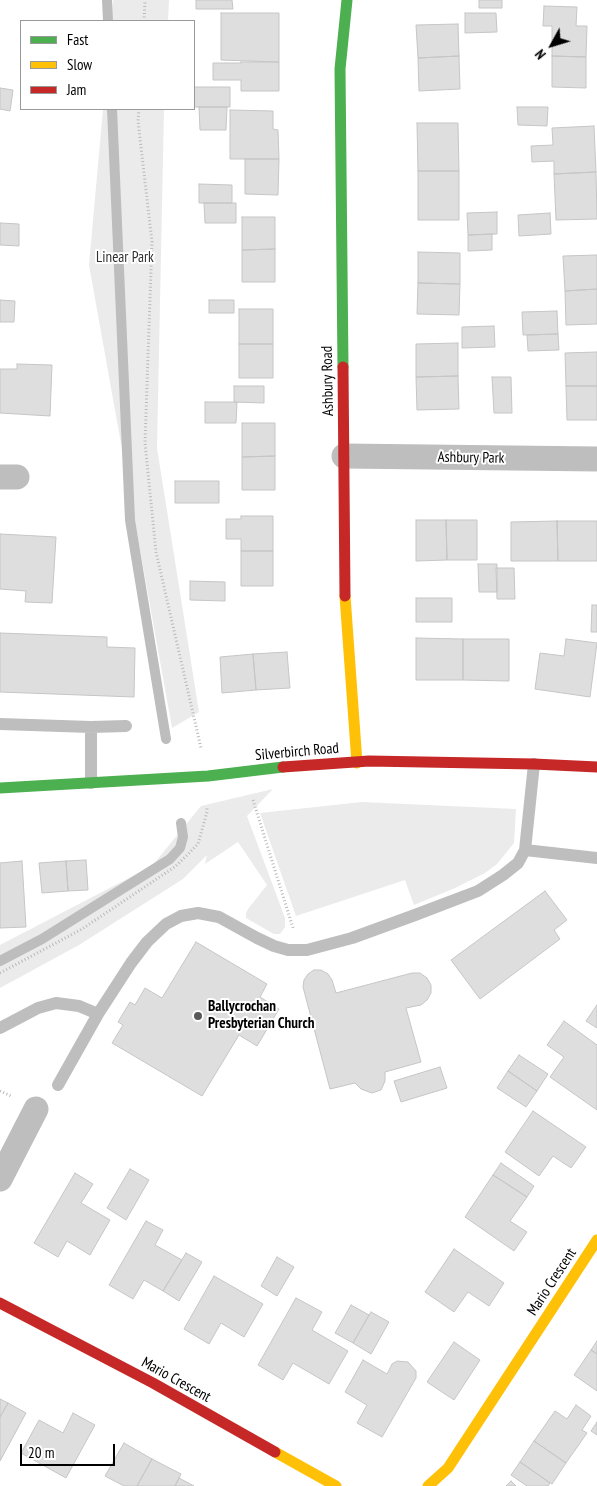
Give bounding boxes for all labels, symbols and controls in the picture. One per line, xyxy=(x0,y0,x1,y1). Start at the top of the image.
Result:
legend xyxy=(20,20,195,110)
north arrow xyxy=(527,20,577,70)
text: Fast xyxy=(67,30,88,49)
text: N xyxy=(531,46,550,63)
text: Slow xyxy=(67,55,92,74)
text: Jam xyxy=(67,80,86,99)
park label: Linear Park xyxy=(96,249,154,267)
street label: Ashbury Road xyxy=(318,346,338,416)
street label: Ashbury Park xyxy=(437,448,505,468)
street label: Silverbirch Road xyxy=(254,739,340,765)
place label: Ballycrochan Presbyterian Church xyxy=(208,998,314,1033)
marker: Ballycrochan Presbyterian Church xyxy=(192,1010,204,1022)
street label: Mario Crescent xyxy=(524,1245,580,1319)
street label: Mario Crescent xyxy=(138,1354,214,1406)
scale bar xyxy=(22,1434,118,1466)
text: 20 m xyxy=(28,1443,54,1462)

